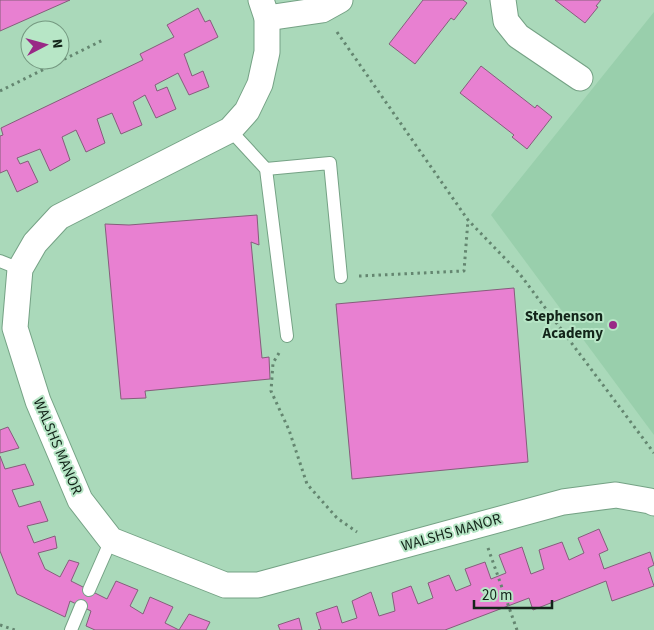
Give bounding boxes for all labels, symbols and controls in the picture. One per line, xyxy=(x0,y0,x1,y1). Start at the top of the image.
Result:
north arrow xyxy=(20,20,70,70)
text: N xyxy=(47,38,67,49)
place label: Stephenson Academy xyxy=(525,306,603,344)
marker: Stephenson Academy xyxy=(607,319,619,331)
street label: WALSHS MANOR xyxy=(28,395,87,498)
street label: WALSHS MANOR xyxy=(399,508,504,557)
scale bar xyxy=(474,578,552,610)
text: 20 m xyxy=(482,585,512,606)

